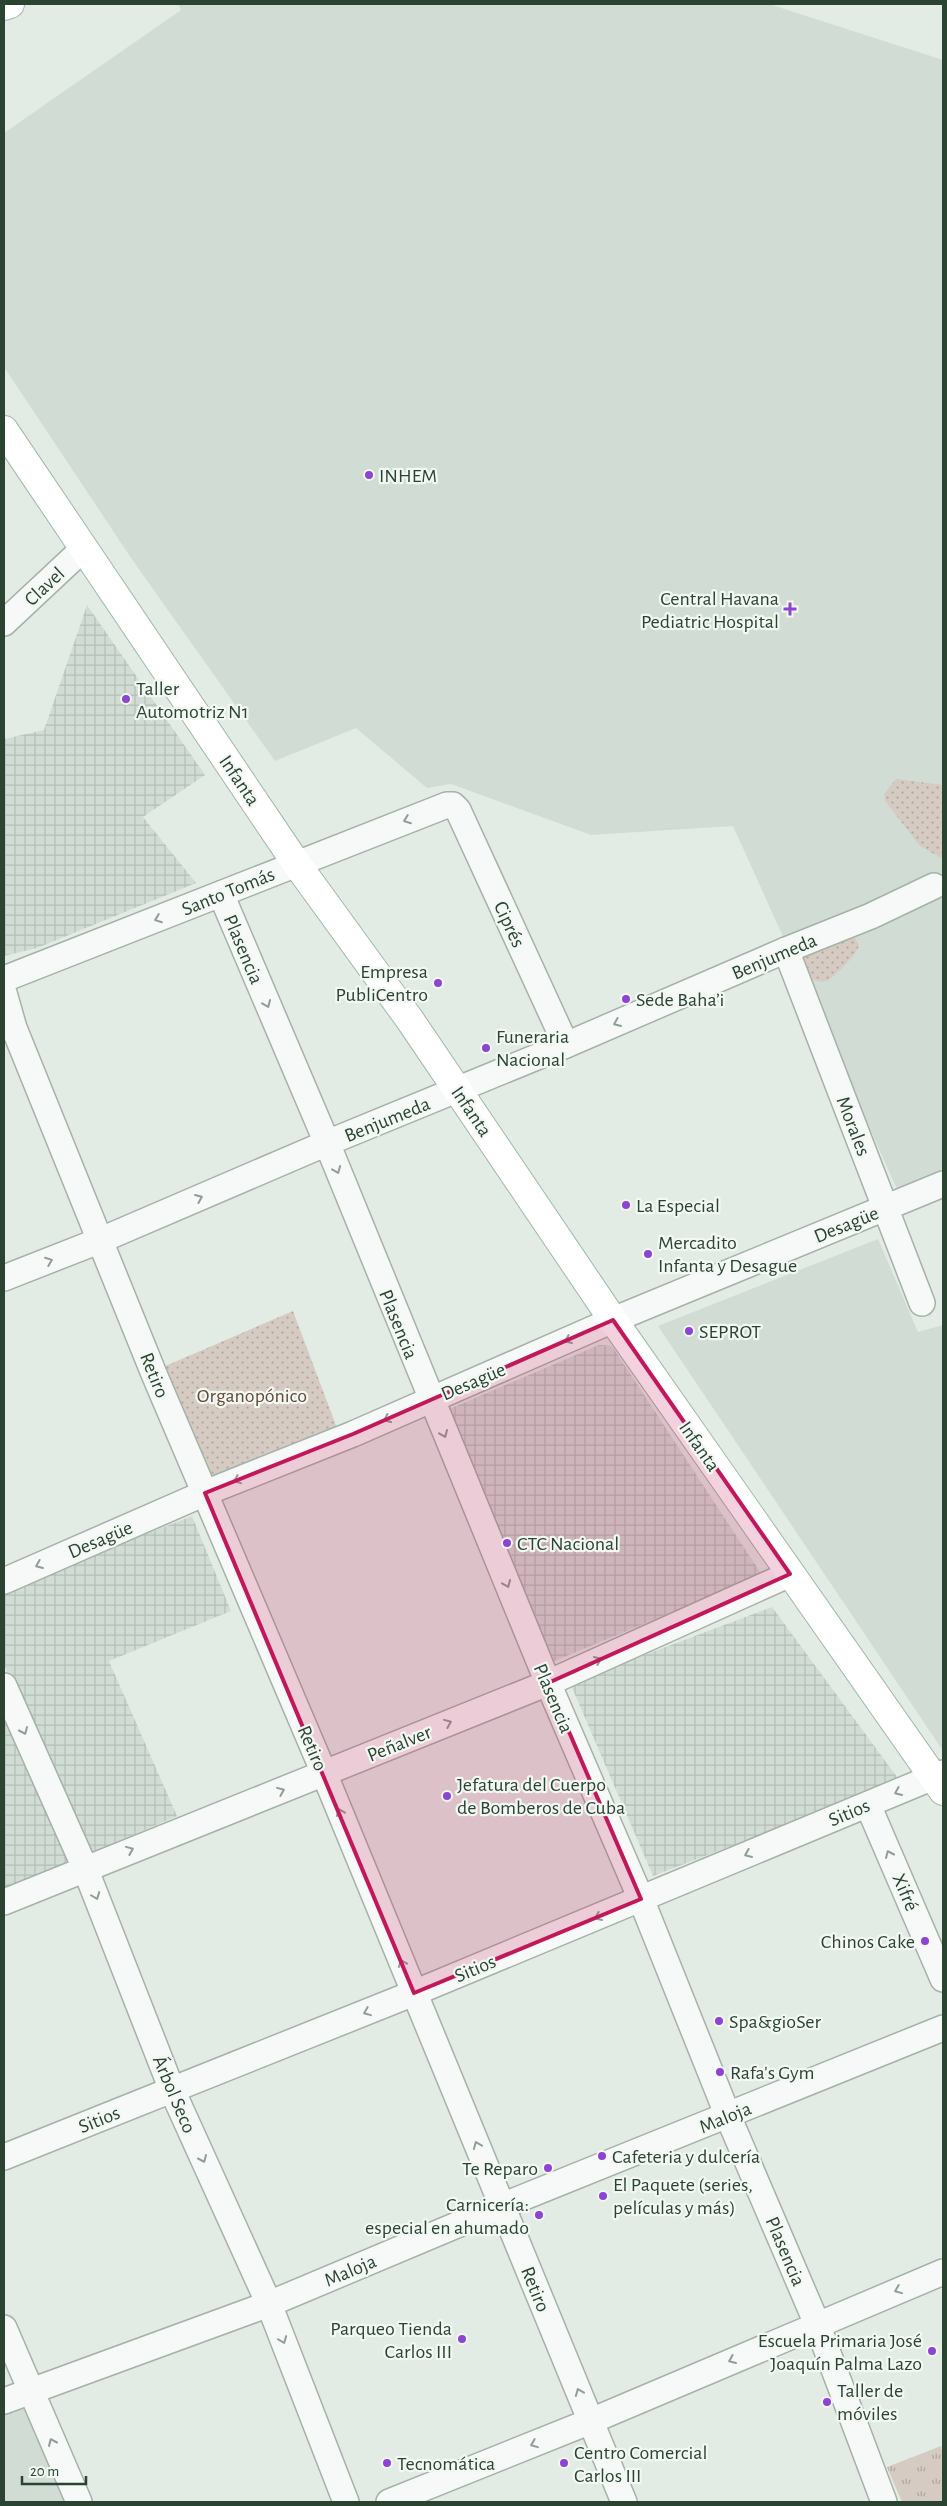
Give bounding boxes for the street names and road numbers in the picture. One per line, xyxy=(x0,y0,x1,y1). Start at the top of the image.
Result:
street label: Clavel xyxy=(21,564,69,610)
street label: Infanta xyxy=(215,752,263,809)
street label: Santo Tomás xyxy=(179,864,278,920)
street label: Ciprés xyxy=(490,898,528,951)
street label: Plasencia xyxy=(220,912,267,987)
street label: Benjumeda xyxy=(729,930,820,984)
street label: Infanta xyxy=(447,1083,495,1140)
street label: Benjumeda xyxy=(342,1094,433,1146)
street label: Morales xyxy=(833,1094,874,1159)
street label: Desagüe xyxy=(811,1203,882,1247)
street label: Plasencia xyxy=(375,1287,421,1362)
street label: Retiro xyxy=(136,1350,172,1401)
street label: Desagüe xyxy=(438,1359,509,1404)
street label: Infanta xyxy=(675,1418,723,1475)
street label: Desagüe xyxy=(65,1517,136,1562)
street label: Plasencia xyxy=(530,1661,577,1736)
street label: Peñalver xyxy=(365,1722,435,1766)
street label: Retiro xyxy=(294,1723,330,1774)
street label: Sitios xyxy=(826,1795,873,1830)
street label: Xifré xyxy=(888,1871,922,1914)
street label: Sitios xyxy=(452,1951,499,1986)
street label: Árbol Seco xyxy=(149,2052,200,2136)
street label: Maloja xyxy=(697,2099,754,2137)
street label: Sitios xyxy=(76,2103,123,2137)
street label: Plasencia xyxy=(762,2214,809,2289)
street label: Maloja xyxy=(322,2251,379,2291)
street label: Retiro xyxy=(517,2264,553,2315)

